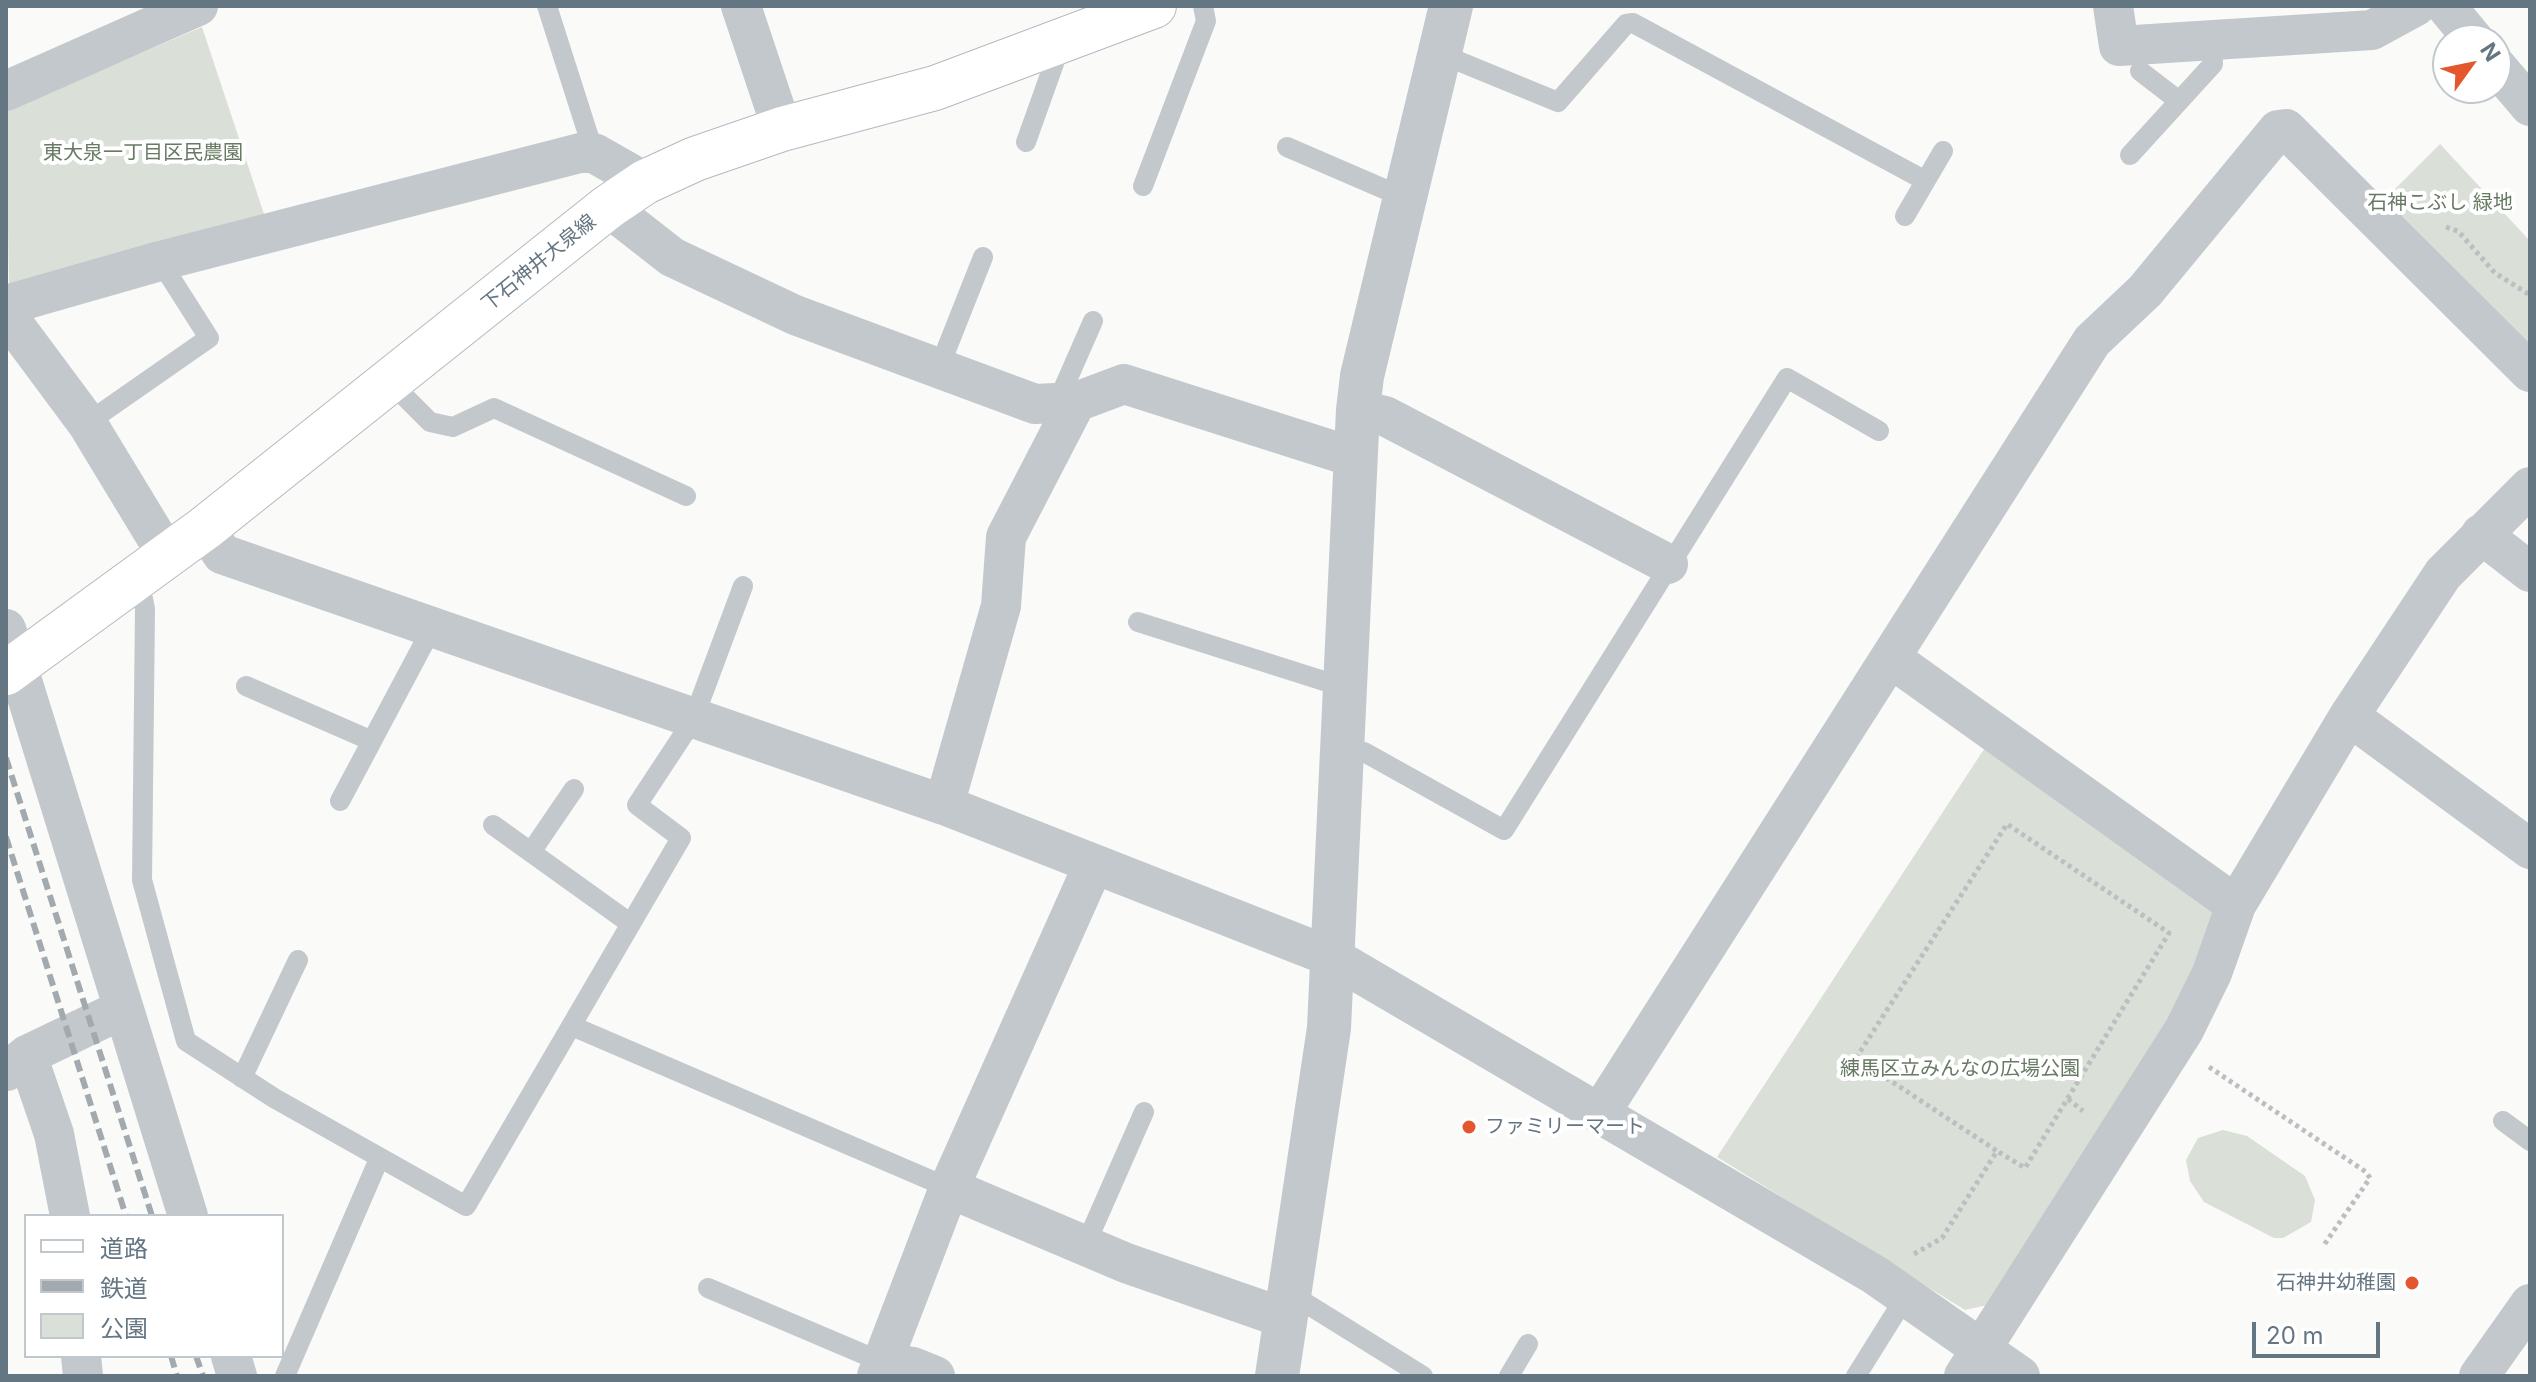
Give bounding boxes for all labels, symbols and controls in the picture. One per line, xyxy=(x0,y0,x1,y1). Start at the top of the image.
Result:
north arrow xyxy=(2432,24,2512,104)
text: N xyxy=(2475,38,2506,66)
park label: 東大泉一丁目区民農園 xyxy=(43,141,243,165)
park label: 石神こぶし 緑地 xyxy=(2367,191,2513,215)
street label: 下石神井大泉線 xyxy=(477,210,601,316)
park label: 練馬区立みんなの広場公園 xyxy=(1840,1057,2080,1081)
place label: ファミリーマート xyxy=(1485,1115,1645,1139)
marker: ファミリーマート xyxy=(1460,1118,1478,1136)
legend xyxy=(24,1214,284,1358)
text: 道路 xyxy=(100,1234,148,1263)
place label: 石神井幼稚園 xyxy=(2276,1271,2396,1295)
text: 鉄道 xyxy=(100,1274,148,1303)
marker: 石神井幼稚園 xyxy=(2403,1274,2421,1292)
scale bar xyxy=(2256,1306,2384,1356)
text: 公園 xyxy=(100,1314,148,1343)
text: 20 m xyxy=(2266,1321,2324,1350)

